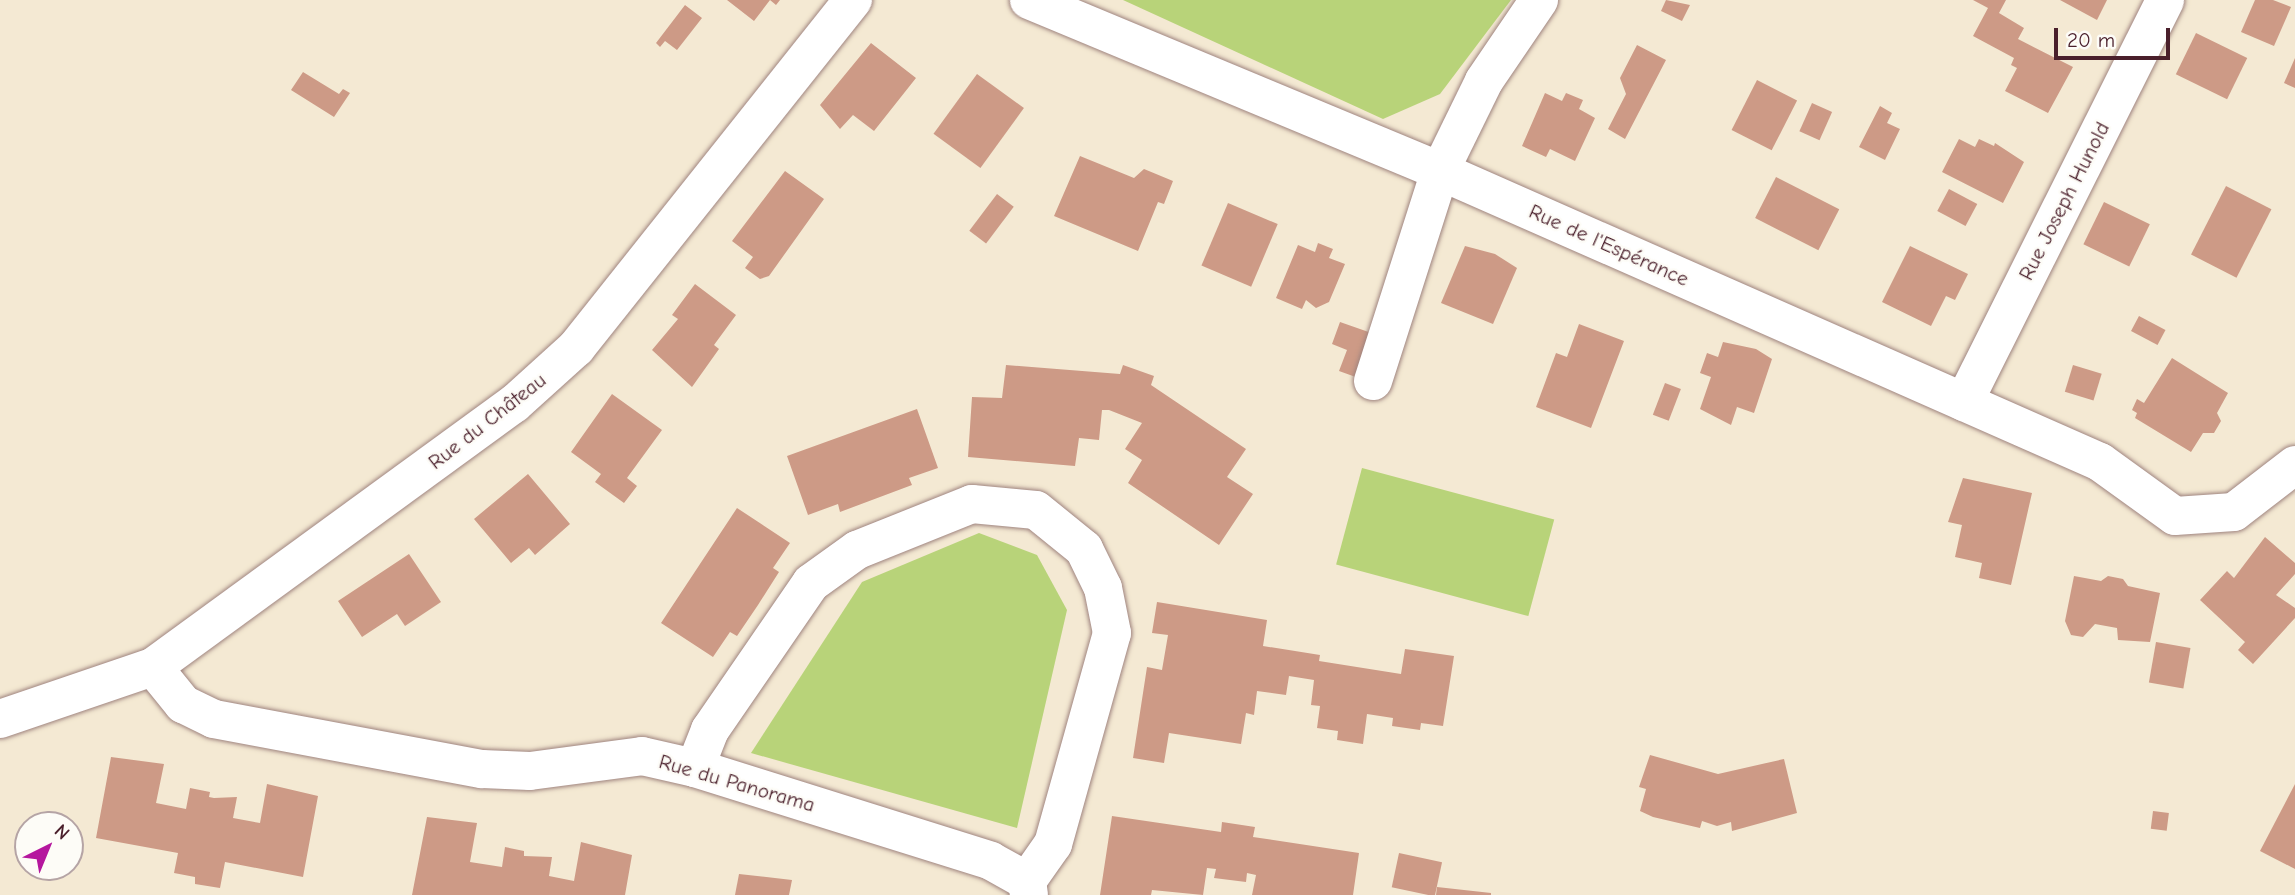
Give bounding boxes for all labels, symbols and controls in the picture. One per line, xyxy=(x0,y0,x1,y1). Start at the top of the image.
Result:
scale bar xyxy=(2057,14,2172,58)
text: 20 m xyxy=(2067,28,2115,52)
street label: Rue Joseph Hunold xyxy=(2013,118,2115,284)
street label: Rue de l'Espérance xyxy=(1525,198,1693,292)
street label: Rue du Château xyxy=(423,367,551,475)
street label: Rue du Panorama xyxy=(656,749,818,817)
north arrow xyxy=(14,811,84,881)
text: N xyxy=(50,820,74,844)

